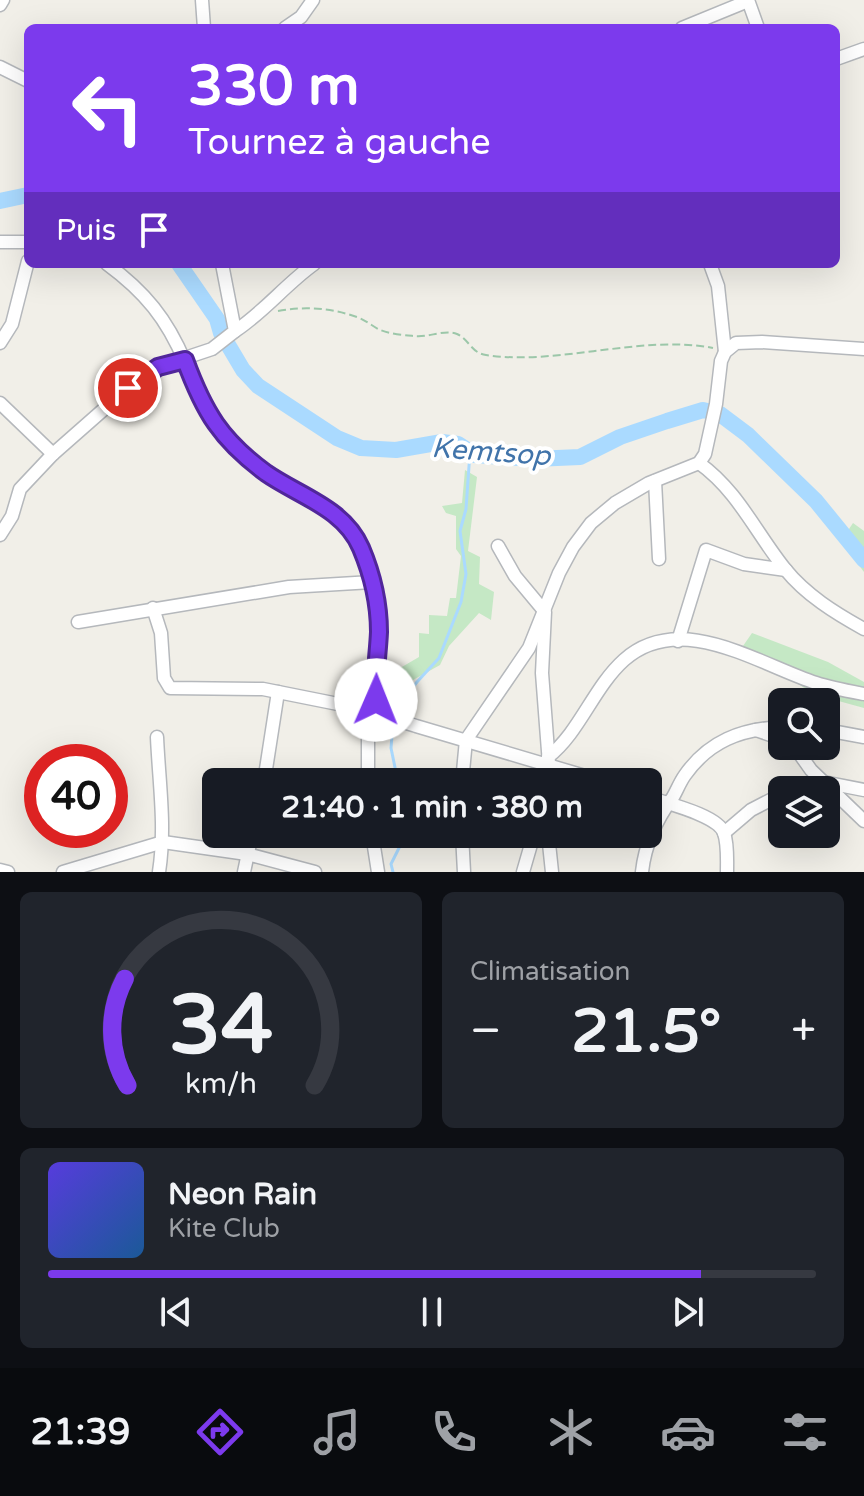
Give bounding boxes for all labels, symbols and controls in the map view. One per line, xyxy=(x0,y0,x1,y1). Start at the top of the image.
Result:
text: 330 m xyxy=(188,53,359,120)
icon: left xyxy=(56,56,160,160)
text: Tournez à gauche xyxy=(188,121,491,164)
icon: arrive xyxy=(132,208,176,252)
text: Puis xyxy=(56,212,116,249)
pin xyxy=(94,354,162,422)
icon: arrive xyxy=(106,366,150,410)
water label: Kemtsop xyxy=(430,431,553,473)
position arrow xyxy=(334,658,418,742)
map controls xyxy=(768,688,840,848)
button: search xyxy=(768,688,840,760)
speed limit sign: 40 xyxy=(24,744,128,848)
button: layers xyxy=(768,776,840,848)
text: 21:40 · 1 min · 380 m xyxy=(281,789,583,826)
text: Climatisation xyxy=(470,956,630,987)
text: 34 xyxy=(169,976,273,1076)
text: 21.5° xyxy=(571,996,721,1068)
text: − xyxy=(470,1005,501,1058)
text: + xyxy=(791,1005,816,1058)
text: km/h xyxy=(185,1067,257,1101)
text: Neon Rain xyxy=(168,1176,317,1213)
text: Kite Club xyxy=(168,1213,280,1244)
icon: previous xyxy=(154,1290,198,1334)
icon: pause xyxy=(410,1290,454,1334)
icon: next xyxy=(666,1290,710,1334)
icon: directions xyxy=(192,1404,248,1460)
icon: music xyxy=(309,1404,365,1460)
icon: phone xyxy=(426,1404,482,1460)
icon: climate xyxy=(543,1404,599,1460)
icon: car xyxy=(660,1404,716,1460)
icon: filters xyxy=(777,1404,833,1460)
text: 21:39 xyxy=(31,1411,130,1454)

